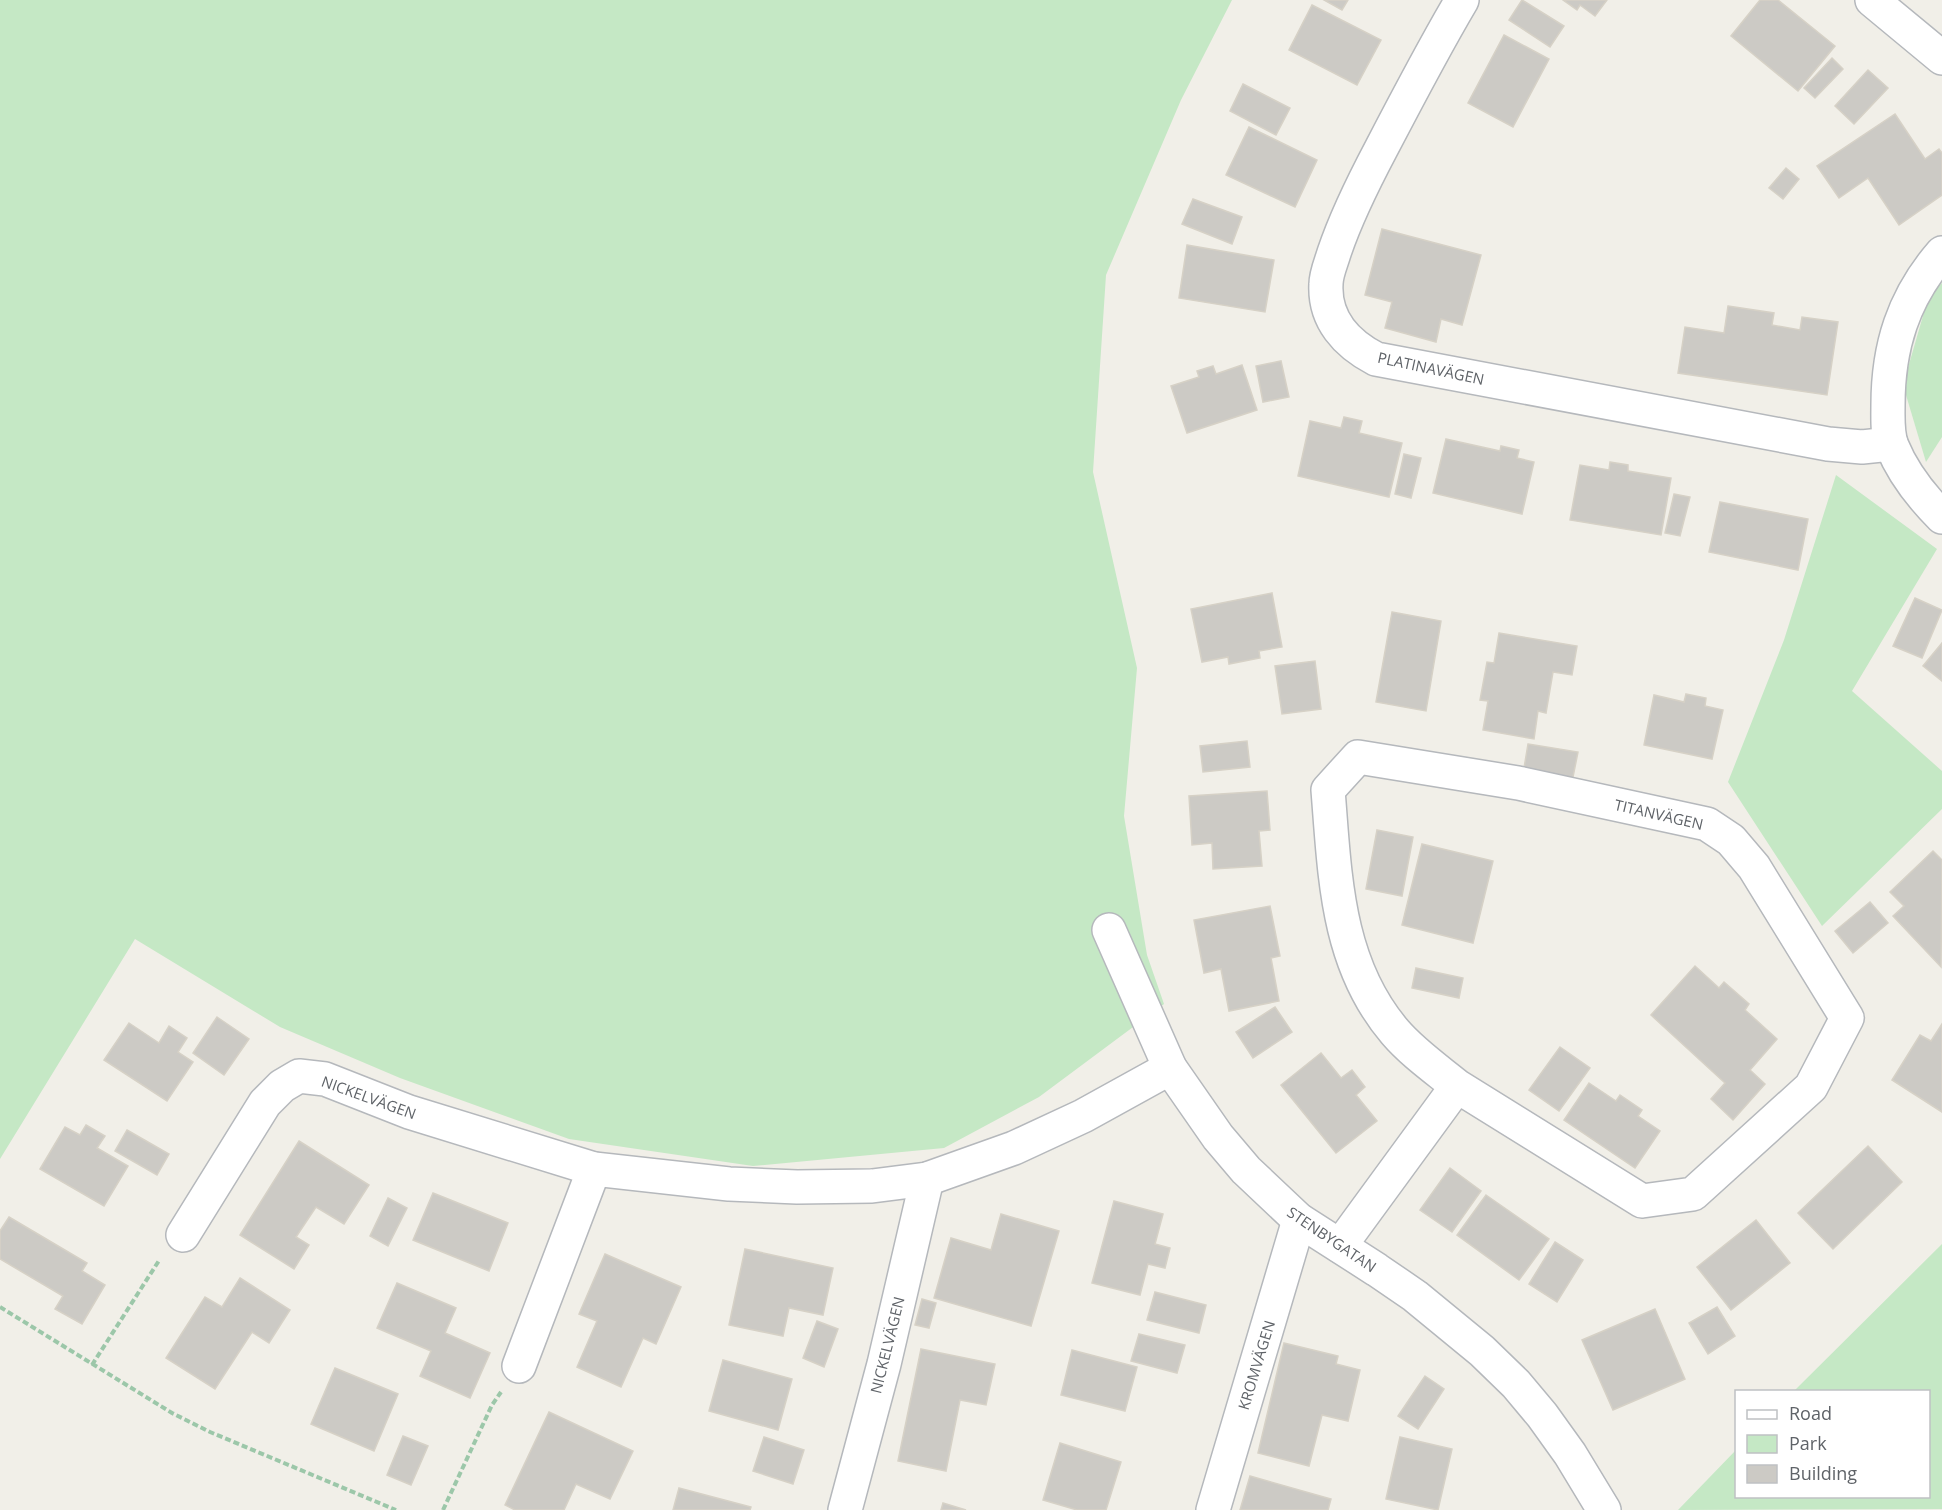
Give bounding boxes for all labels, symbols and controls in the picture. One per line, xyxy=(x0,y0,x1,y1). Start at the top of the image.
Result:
street label: PLATINAVÄGEN xyxy=(1376,347,1486,389)
street label: TITANVÄGEN xyxy=(1613,794,1705,834)
street label: NICKELVÄGEN xyxy=(319,1071,419,1123)
street label: STENBYGATAN xyxy=(1283,1202,1381,1276)
street label: NICKELVÄGEN xyxy=(865,1294,909,1396)
street label: KROMVÄGEN xyxy=(1233,1318,1279,1412)
legend xyxy=(1735,1390,1930,1498)
text: Road xyxy=(1789,1401,1832,1425)
text: Park xyxy=(1789,1431,1827,1455)
text: Building xyxy=(1789,1461,1857,1485)

